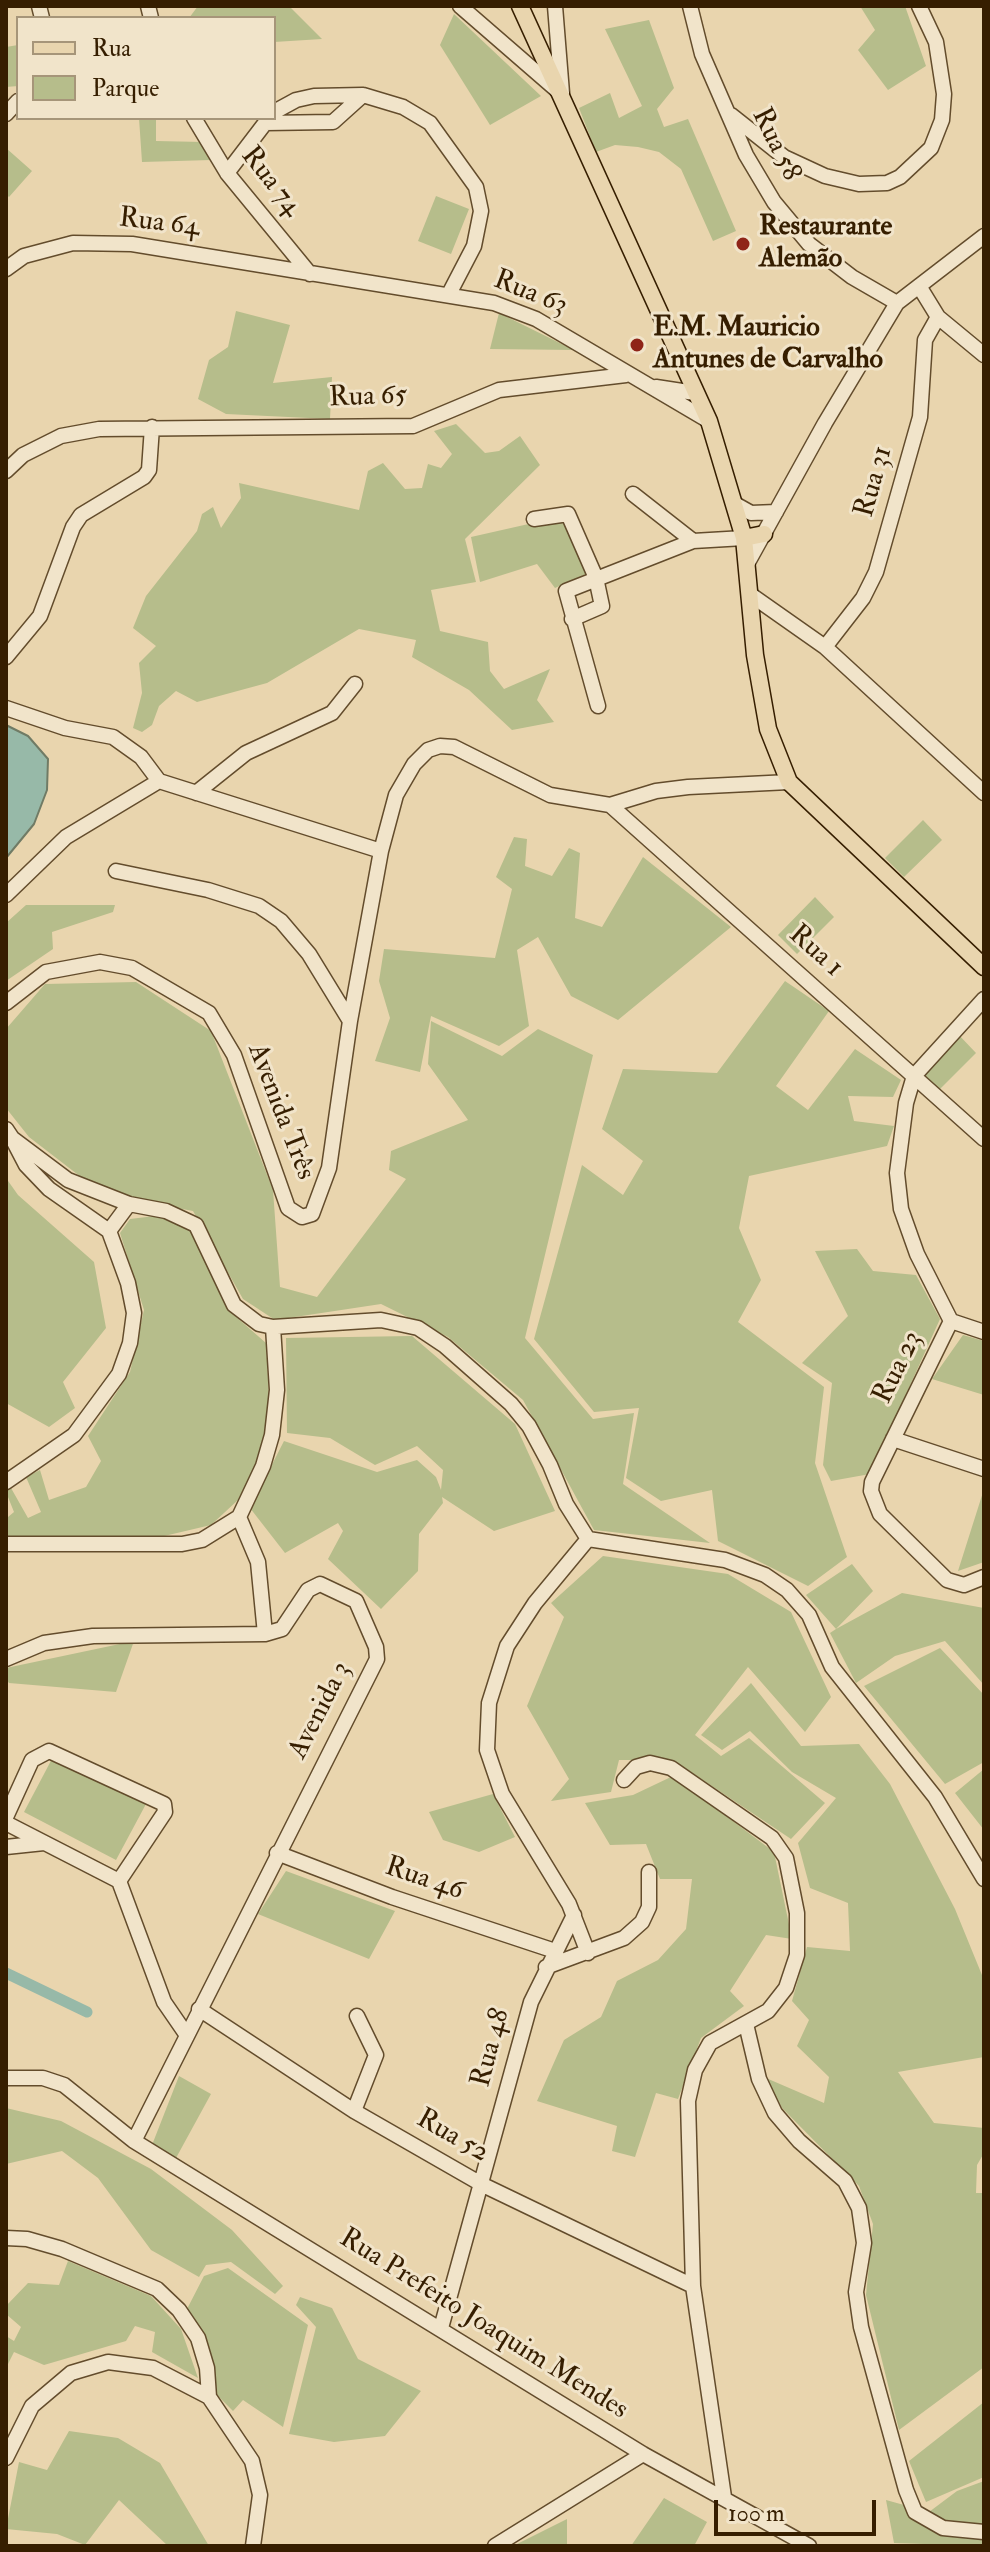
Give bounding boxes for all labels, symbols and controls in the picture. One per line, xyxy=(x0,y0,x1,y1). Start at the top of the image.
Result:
legend xyxy=(16,16,276,120)
text: Rua xyxy=(92,33,131,64)
text: Parque xyxy=(92,73,159,104)
street label: Rua 58 xyxy=(743,103,807,187)
street label: Rua 74 xyxy=(232,141,308,223)
street label: Rua 64 xyxy=(117,202,201,246)
place label: Restaurante Alemão xyxy=(759,211,892,277)
marker: Restaurante Alemão xyxy=(734,235,752,253)
street label: Rua 63 xyxy=(488,264,572,324)
place label: E.M. Mauricio Antunes de Carvalho xyxy=(653,312,883,378)
marker: E.M. Mauricio Antunes de Carvalho xyxy=(628,336,646,354)
street label: Rua 65 xyxy=(328,380,408,416)
street label: Rua 31 xyxy=(849,443,901,521)
street label: Rua 1 xyxy=(781,919,849,985)
street label: Avenida Três xyxy=(239,1039,321,1185)
street label: Rua 23 xyxy=(867,1326,931,1410)
street label: Avenida 3 xyxy=(282,1657,360,1765)
street label: Rua 46 xyxy=(380,1851,468,1909)
street label: Rua 48 xyxy=(465,2005,519,2091)
street label: Rua 52 xyxy=(410,2103,494,2171)
street label: Rua Prefeito Joaquim Mendes xyxy=(333,2222,633,2428)
scale bar xyxy=(718,2484,880,2534)
text: 100 m xyxy=(728,2498,785,2529)

